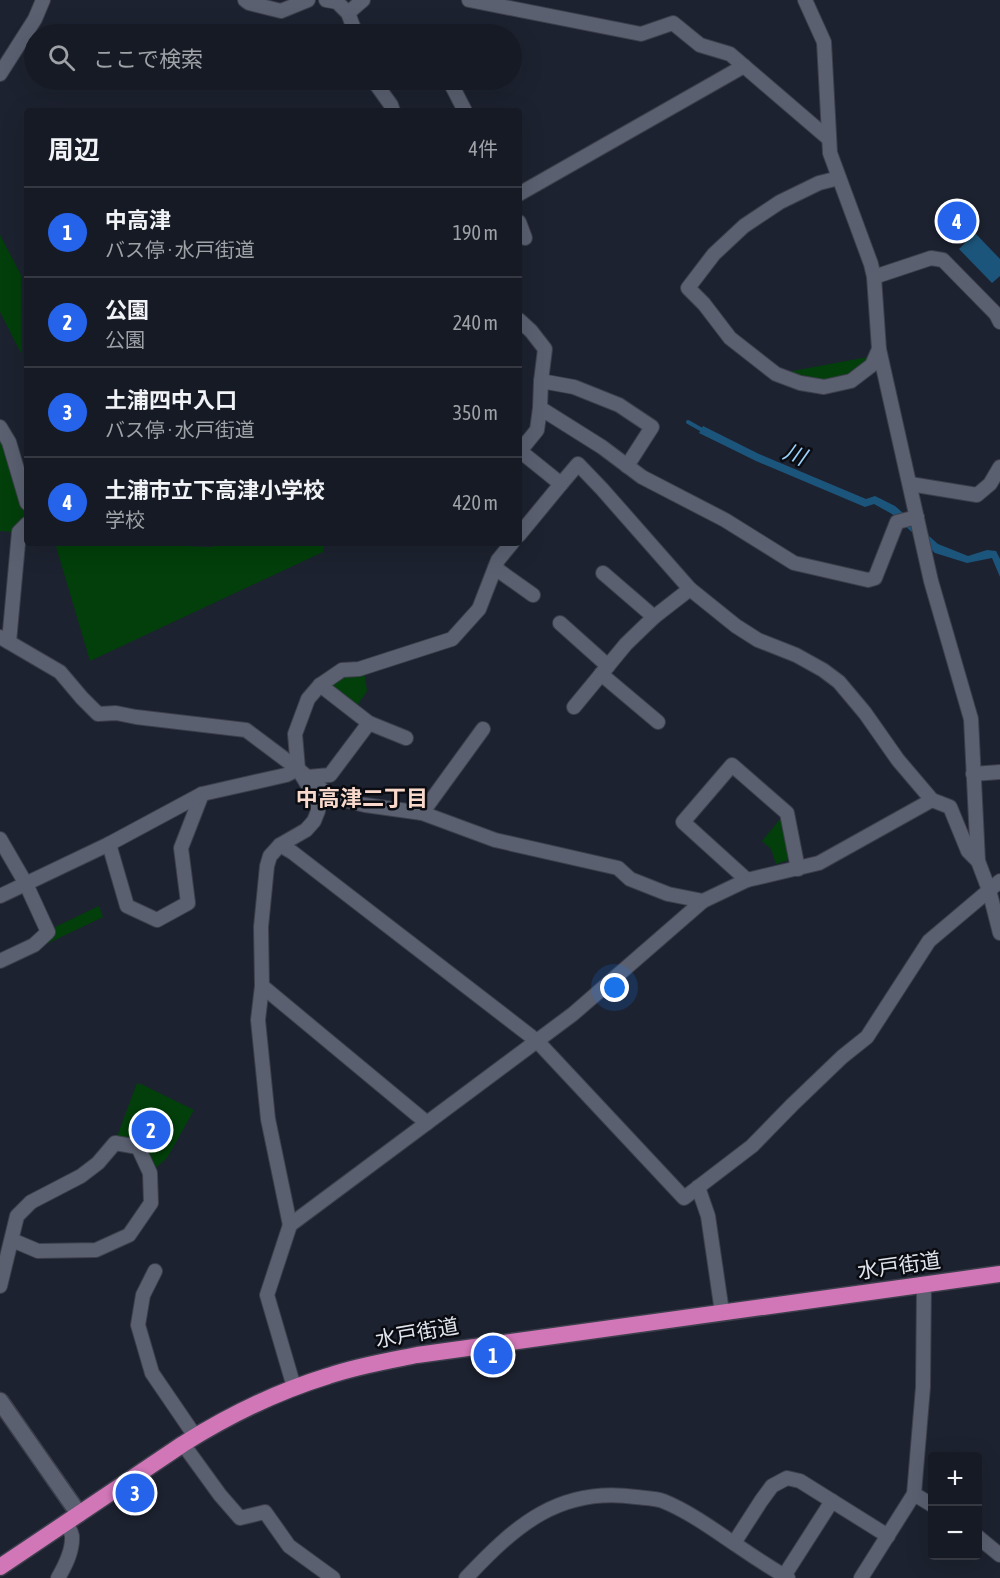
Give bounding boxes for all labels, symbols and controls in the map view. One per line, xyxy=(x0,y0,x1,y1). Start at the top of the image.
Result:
search box xyxy=(24,24,522,90)
icon: search xyxy=(45,41,78,74)
text: ここで検索 xyxy=(93,46,203,72)
text: 周辺 xyxy=(48,135,100,165)
text: 4件 xyxy=(469,137,498,160)
pin: 4 xyxy=(938,198,976,244)
text: 中高津 xyxy=(105,207,171,233)
text: 1 xyxy=(63,221,72,244)
text: 190 m xyxy=(453,221,498,244)
text: バス停 · 水戸街道 xyxy=(105,238,255,261)
text: 公園 xyxy=(105,297,149,323)
text: 2 xyxy=(63,311,72,334)
text: 240 m xyxy=(453,311,498,334)
text: 公園 xyxy=(105,328,145,351)
text: 土浦四中入口 xyxy=(105,387,237,413)
text: 3 xyxy=(63,401,72,424)
text: 350 m xyxy=(453,401,498,424)
text: バス停 · 水戸街道 xyxy=(105,418,255,441)
water label: 川 xyxy=(780,438,812,471)
text: 土浦市立下高津小学校 xyxy=(105,477,325,503)
text: 4 xyxy=(63,491,72,514)
text: 420 m xyxy=(453,491,498,514)
text: 学校 xyxy=(105,508,145,531)
district label: 中高津二丁目 xyxy=(296,785,428,811)
your location xyxy=(600,973,629,1002)
pin: 2 xyxy=(132,1108,170,1152)
street label: 水戸街道 xyxy=(856,1247,942,1283)
street label: 水戸街道 xyxy=(373,1313,460,1351)
pin: 1 xyxy=(474,1332,512,1378)
map controls xyxy=(928,1452,982,1560)
button: + xyxy=(928,1452,982,1506)
pin: 3 xyxy=(116,1470,154,1516)
button: − xyxy=(928,1506,982,1560)

